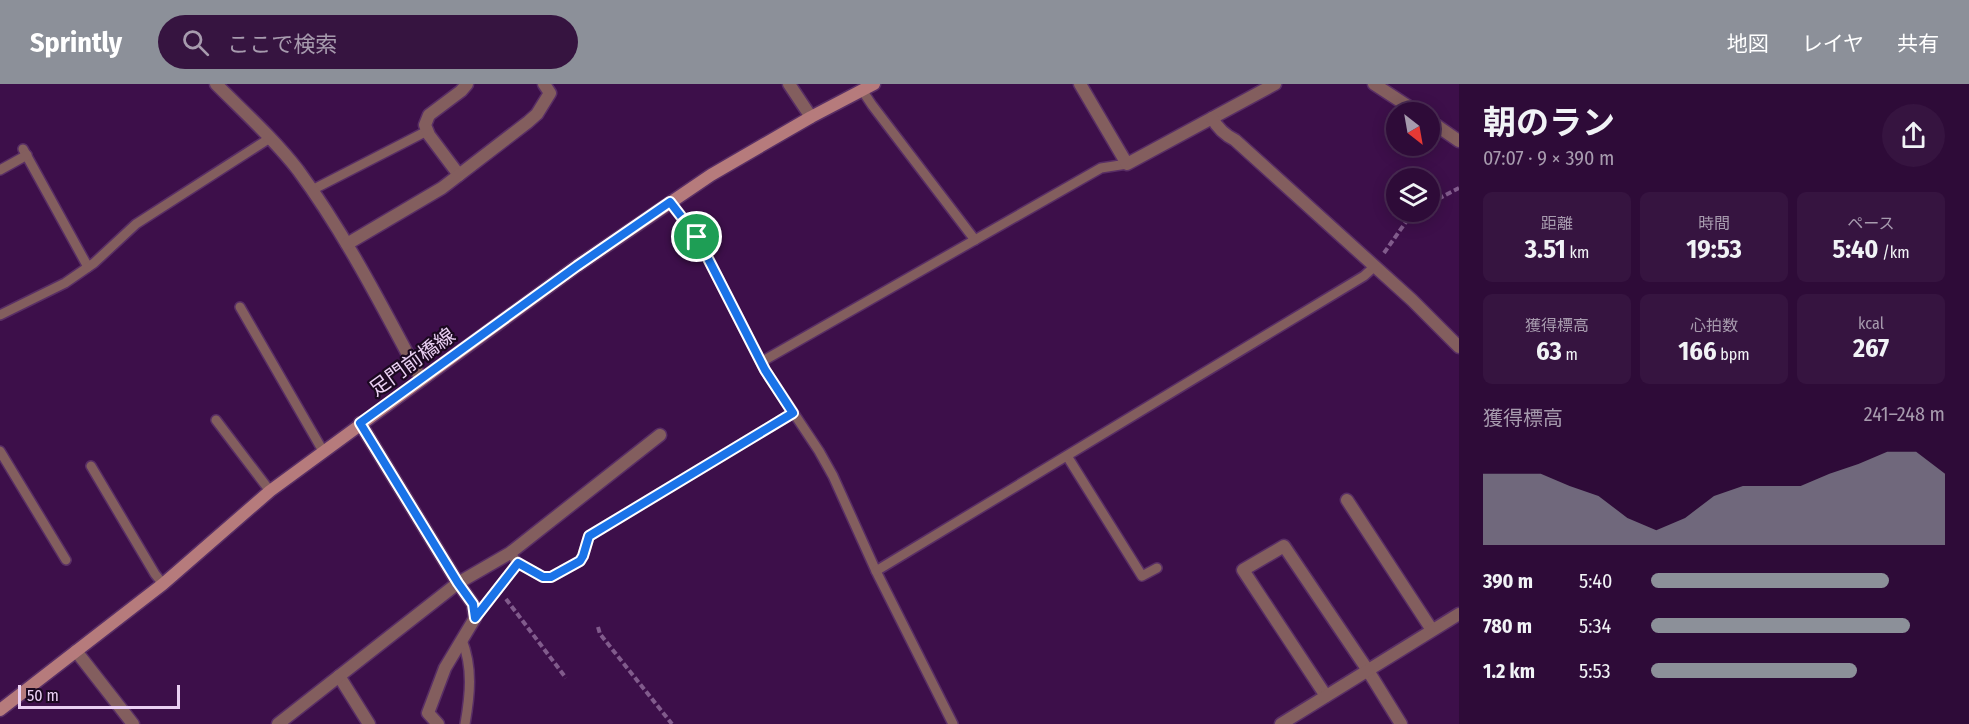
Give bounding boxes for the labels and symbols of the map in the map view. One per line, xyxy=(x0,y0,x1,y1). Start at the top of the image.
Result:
north arrow xyxy=(1386,102,1440,156)
pin xyxy=(671,211,722,262)
street label: 足門前橋線 xyxy=(364,323,460,401)
scale bar xyxy=(18,682,180,710)

